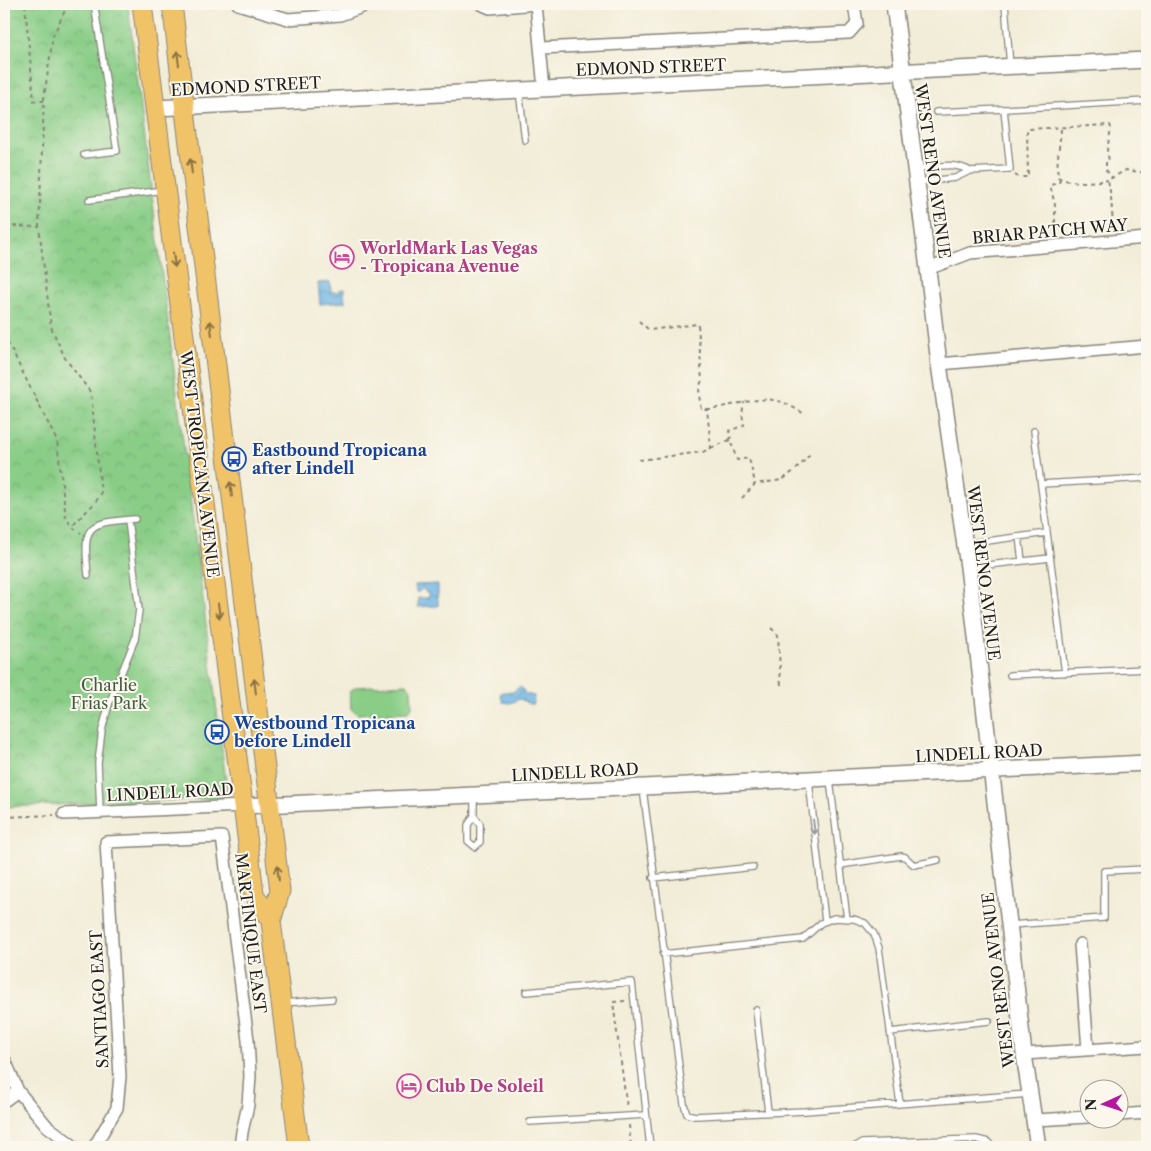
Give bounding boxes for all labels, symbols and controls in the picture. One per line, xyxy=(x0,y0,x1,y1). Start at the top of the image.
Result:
one-way arrow xyxy=(173,50,183,66)
street label: EDMOND STREET xyxy=(575,54,727,80)
street label: EDMOND STREET xyxy=(170,72,322,100)
street label: WEST RENO AVENUE xyxy=(911,81,955,260)
one-way arrow xyxy=(186,159,196,175)
street label: BRIAR PATCH WAY xyxy=(971,214,1129,248)
place label: WorldMark Las Vegas - Tropicana Avenue xyxy=(359,238,538,276)
hotel icon: WorldMark Las Vegas - Tropicana Avenue xyxy=(329,244,355,270)
one-way arrow xyxy=(169,252,179,268)
one-way arrow xyxy=(206,320,216,336)
street label: WEST TROPICANA AVENUE xyxy=(176,348,224,579)
place label: Eastbound Tropicana after Lindell xyxy=(252,440,428,478)
bus stop icon: Eastbound Tropicana after Lindell xyxy=(221,446,247,472)
one-way arrow xyxy=(226,481,236,497)
street label: WEST RENO AVENUE xyxy=(963,483,1005,662)
one-way arrow xyxy=(214,603,224,619)
park label: Charlie Frias Park xyxy=(71,675,148,713)
one-way arrow xyxy=(250,679,260,695)
place label: Westbound Tropicana before Lindell xyxy=(233,713,416,751)
bus stop icon: Westbound Tropicana before Lindell xyxy=(204,719,230,745)
street label: LINDELL ROAD xyxy=(915,740,1043,766)
street label: LINDELL ROAD xyxy=(511,759,639,785)
street label: LINDELL ROAD xyxy=(106,779,234,805)
one-way arrow xyxy=(809,819,819,835)
street label: MARTINIQUE EAST xyxy=(231,852,271,1015)
one-way arrow xyxy=(273,866,283,882)
street label: WEST RENO AVENUE xyxy=(977,891,1019,1070)
street label: SANTIAGO EAST xyxy=(85,929,113,1069)
hotel icon: Club De Soleil xyxy=(396,1073,422,1099)
place label: Club De Soleil xyxy=(426,1076,544,1096)
north arrow xyxy=(1078,1078,1128,1128)
text: N xyxy=(1082,1098,1100,1111)

